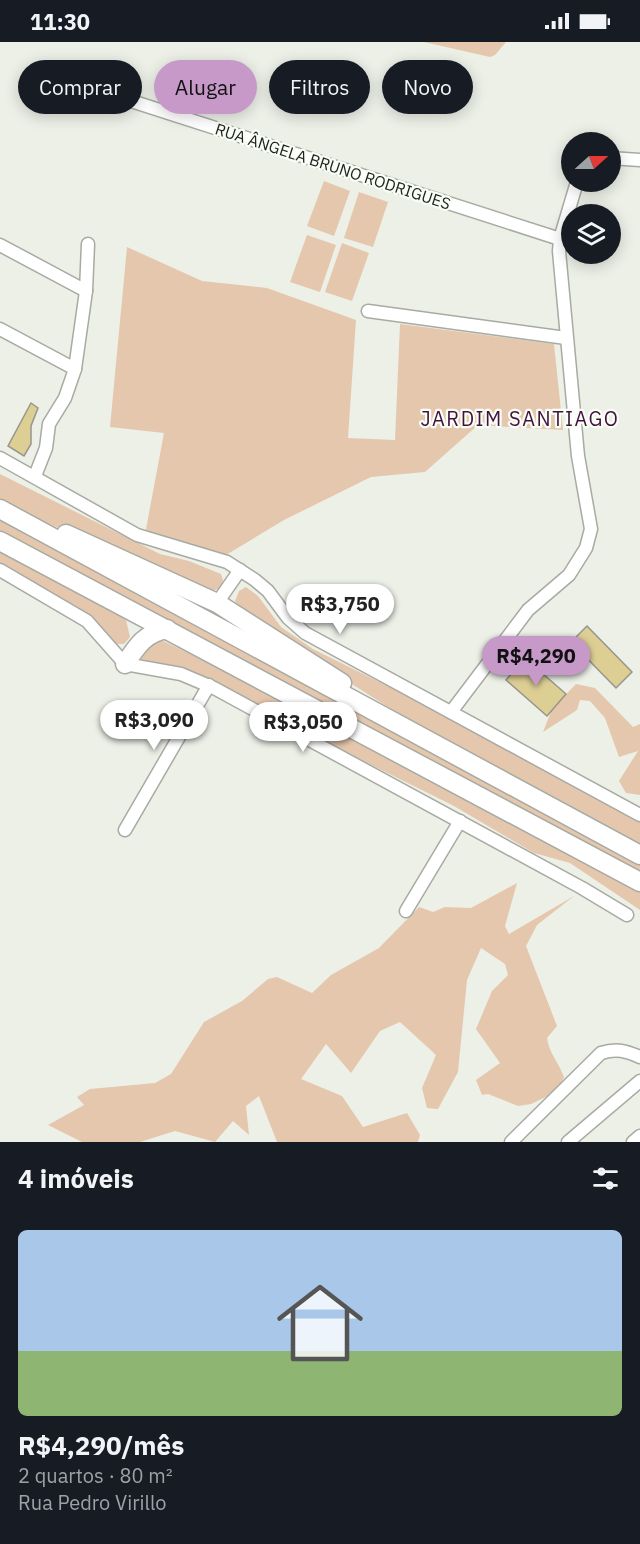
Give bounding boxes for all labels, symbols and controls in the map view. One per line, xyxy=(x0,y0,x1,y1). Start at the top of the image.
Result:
text: 11:30 xyxy=(30,7,90,36)
chip: Comprar xyxy=(18,60,142,114)
chip: Alugar xyxy=(154,60,257,114)
chip: Filtros xyxy=(269,60,370,114)
chip: Novo xyxy=(382,60,473,114)
street label: RUA ÂNGELA BRUNO RODRIGUES xyxy=(213,118,453,214)
north arrow xyxy=(561,132,621,192)
map controls xyxy=(561,132,621,264)
button: layers xyxy=(561,204,621,264)
district label: JARDIM SANTIAGO xyxy=(420,405,620,432)
pin: R$3,750 xyxy=(285,584,395,635)
text: R$3,750 xyxy=(300,590,380,617)
pin: R$4,290 xyxy=(481,636,591,687)
text: R$4,290 xyxy=(496,642,576,669)
pin: R$3,090 xyxy=(99,700,209,751)
pin: R$3,050 xyxy=(248,702,358,753)
text: R$3,090 xyxy=(114,706,194,733)
text: R$3,050 xyxy=(263,708,343,735)
text: 4 imóveis xyxy=(18,1161,134,1195)
icon: filters xyxy=(589,1162,622,1195)
icon: home xyxy=(266,1269,374,1377)
text: R$4,290/mês xyxy=(18,1428,184,1462)
text: 2 quartos · 80 m² xyxy=(18,1462,173,1489)
text: Rua Pedro Virillo xyxy=(18,1489,167,1516)

